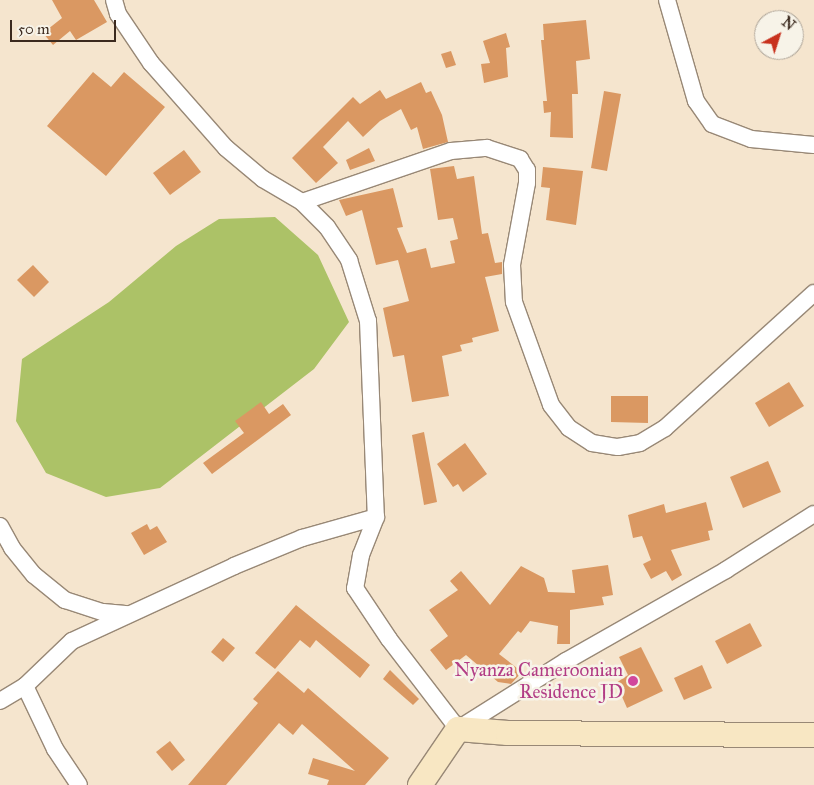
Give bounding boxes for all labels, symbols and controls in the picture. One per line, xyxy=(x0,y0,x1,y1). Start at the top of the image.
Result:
scale bar xyxy=(12,10,119,42)
north arrow xyxy=(754,10,804,60)
text: N xyxy=(778,14,798,34)
text: 50 m xyxy=(18,20,50,38)
place label: Nyanza Cameroonian Residence JD xyxy=(454,659,623,703)
marker: Nyanza Cameroonian Residence JD xyxy=(627,675,639,687)

